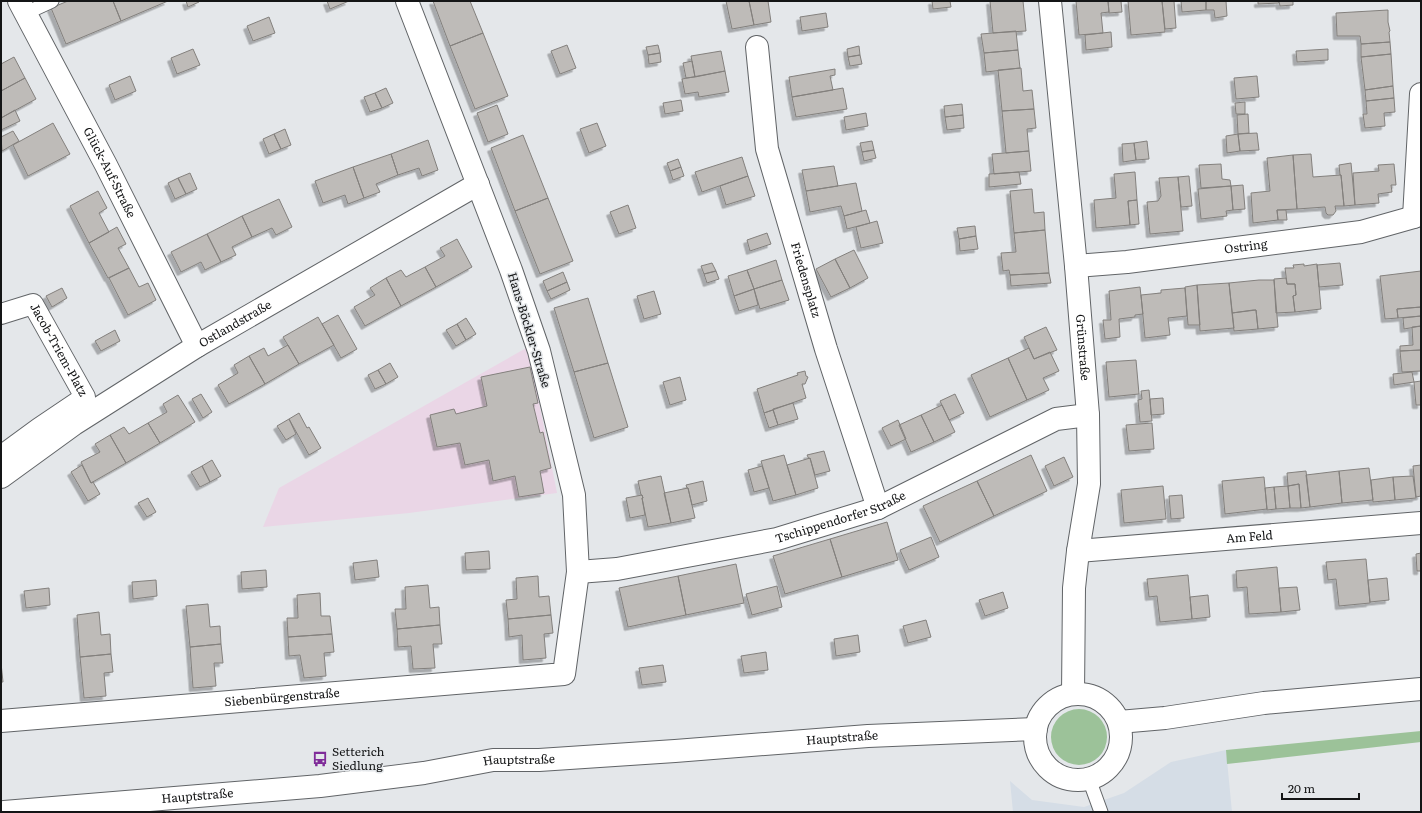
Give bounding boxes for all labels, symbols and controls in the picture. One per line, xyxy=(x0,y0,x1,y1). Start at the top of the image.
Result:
street label: Glück-Auf-Straße xyxy=(79,124,141,221)
street label: Ostring xyxy=(1223,234,1269,257)
street label: Friedensplatz xyxy=(787,240,826,320)
street label: Hans-Böckler-Straße xyxy=(504,270,556,390)
street label: Ostlandstraße xyxy=(195,295,274,351)
street label: Jacob-Triem-Platz xyxy=(26,299,93,399)
street label: Grünstraße xyxy=(1072,313,1095,381)
street label: Tschippendorfer Straße xyxy=(773,486,908,547)
street label: Am Feld xyxy=(1225,525,1274,547)
street label: Siebenbürgenstraße xyxy=(224,683,340,710)
street label: Hauptstraße xyxy=(805,726,878,749)
place label: Setterich Siedlung xyxy=(332,742,385,774)
street label: Hauptstraße xyxy=(481,749,555,770)
bus stop icon: Setterich Siedlung xyxy=(311,750,329,768)
scale bar xyxy=(1282,775,1359,801)
text: 20 m xyxy=(1288,779,1315,797)
street label: Hauptstraße xyxy=(161,783,234,807)

